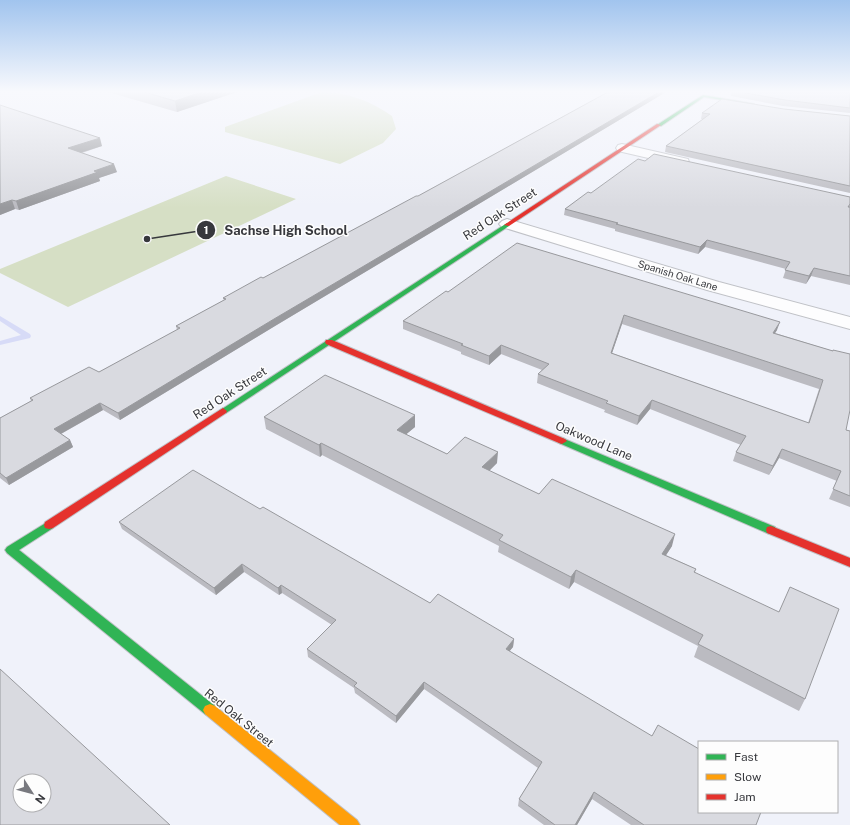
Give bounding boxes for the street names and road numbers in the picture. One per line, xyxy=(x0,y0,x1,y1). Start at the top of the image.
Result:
street label: Red Oak Street xyxy=(461,185,540,243)
street label: Spanish Oak Lane xyxy=(637,257,720,293)
street label: Red Oak Street xyxy=(191,364,270,422)
street label: Oakwood Lane xyxy=(553,418,635,464)
street label: Red Oak Street xyxy=(202,686,277,750)

